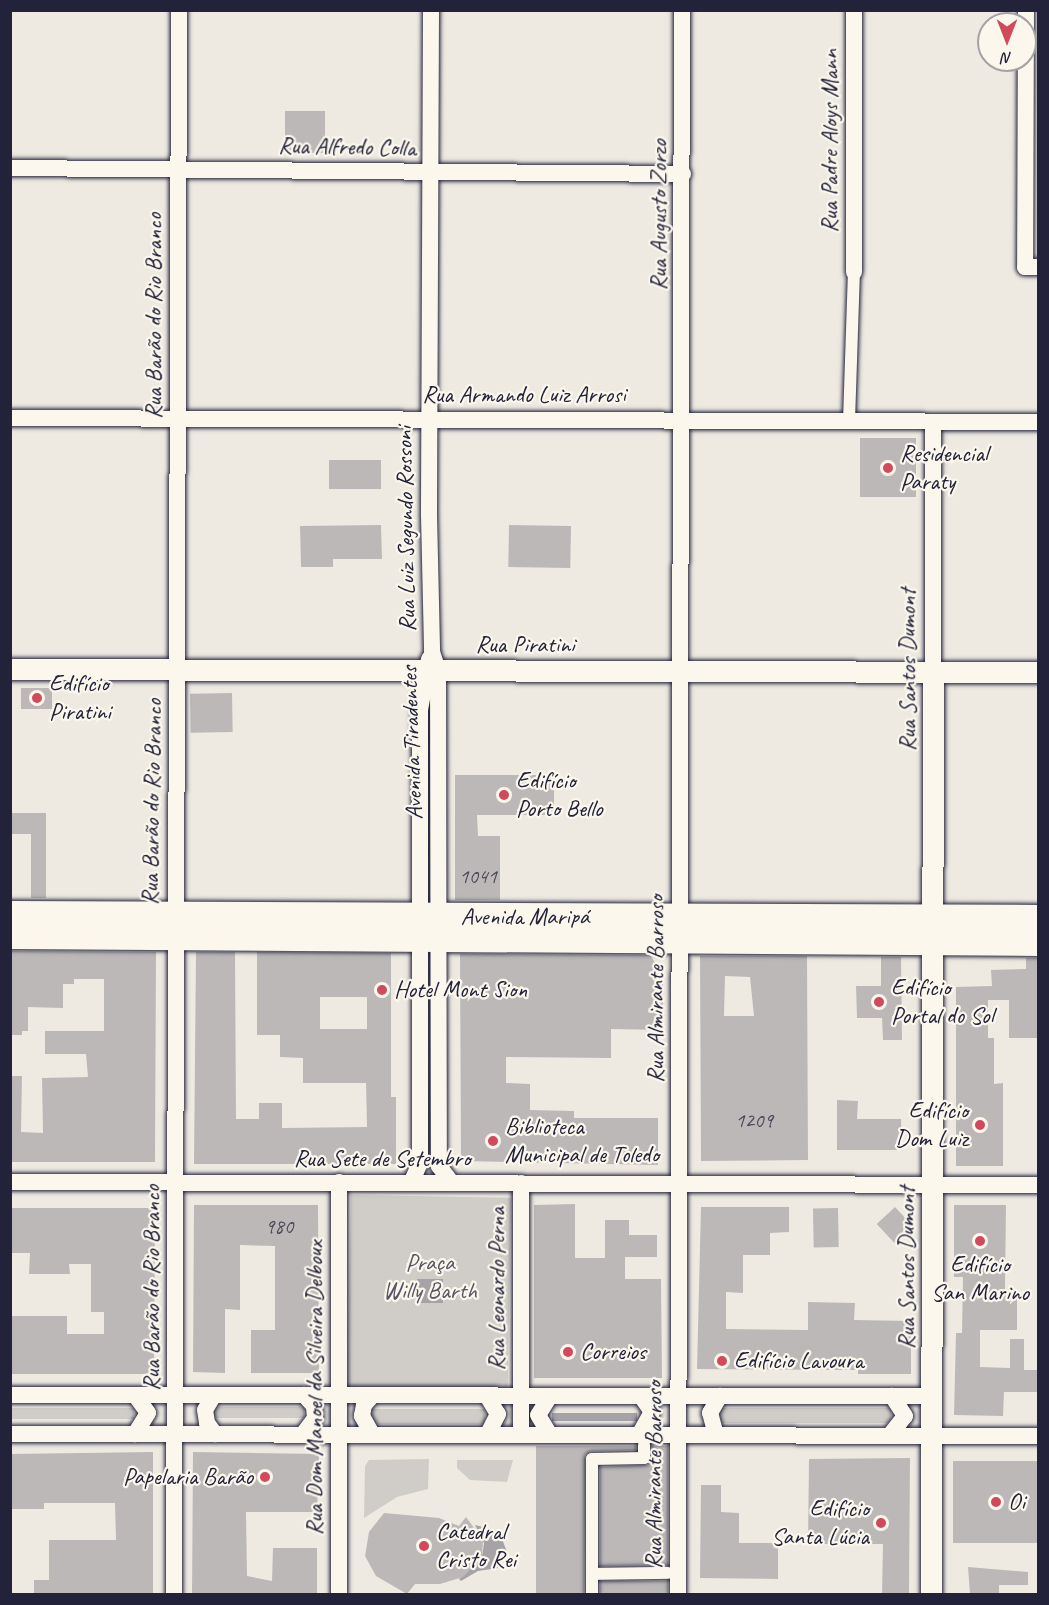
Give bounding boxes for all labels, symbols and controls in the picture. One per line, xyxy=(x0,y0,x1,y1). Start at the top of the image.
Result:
north arrow xyxy=(977,12,1037,72)
text: N xyxy=(1002,48,1012,68)
street label: Rua Padre Aloys Mann xyxy=(816,49,844,233)
street label: Rua Alfredo Colla xyxy=(278,131,416,163)
street label: Rua Augusto Zorzo xyxy=(645,140,673,290)
street label: Rua Barão do Rio Branco xyxy=(140,212,168,420)
street label: Rua Armando Luiz Arrosi xyxy=(423,381,625,409)
street label: Rua Luiz Segundo Rossoni xyxy=(390,426,422,632)
place label: Residencial Paraty xyxy=(900,440,988,496)
marker: Residencial Paraty xyxy=(881,461,895,475)
street label: Rua Santos Dumont xyxy=(894,588,922,752)
street label: Rua Piratini xyxy=(476,631,574,659)
street label: Avenida Tiradentes xyxy=(395,666,429,820)
place label: Edifício Piratini xyxy=(49,670,111,726)
marker: Edifício Piratini xyxy=(30,691,44,705)
street label: Rua Barão do Rio Branco xyxy=(136,698,168,906)
place label: Edifício Porto Bello xyxy=(516,767,603,823)
marker: Edifício Porto Bello xyxy=(497,788,511,802)
house number: 1041 xyxy=(459,863,497,889)
street label: Rua Almirante Barroso xyxy=(642,895,670,1083)
street label: Avenida Maripá xyxy=(461,903,589,931)
place label: Edifício Portal do Sol xyxy=(891,974,994,1030)
place label: Hotel Mont Sion xyxy=(394,976,528,1004)
marker: Hotel Mont Sion xyxy=(375,983,389,997)
marker: Edifício Portal do Sol xyxy=(872,995,886,1009)
place label: Edifício Dom Luiz xyxy=(896,1097,968,1153)
house number: 1209 xyxy=(735,1107,773,1133)
place label: Biblioteca Municipal de Toledo xyxy=(505,1113,659,1169)
marker: Edifício Dom Luiz xyxy=(973,1118,987,1132)
marker: Biblioteca Municipal de Toledo xyxy=(486,1134,500,1148)
street label: Rua Sete de Setembro xyxy=(293,1145,471,1173)
street label: Rua Barão do Rio Branco xyxy=(138,1184,166,1392)
street label: Rua Santos Dumont xyxy=(893,1186,921,1350)
street label: Rua Leonardo Perna xyxy=(483,1207,511,1371)
house number: 980 xyxy=(265,1213,293,1239)
marker: Edifício San Marino xyxy=(973,1234,987,1248)
street label: Rua Dom Manoel da Silveira Delboux xyxy=(301,1240,329,1536)
park label: Praça Willy Barth xyxy=(382,1249,478,1305)
place label: Edifício San Marino xyxy=(931,1251,1029,1307)
place label: Correios xyxy=(580,1338,646,1366)
marker: Correios xyxy=(561,1345,575,1359)
place label: Edifício Lavoura xyxy=(734,1347,864,1375)
marker: Edifício Lavoura xyxy=(715,1354,729,1368)
street label: Rua Almirante Barroso xyxy=(640,1381,668,1569)
place label: Papelaria Barão xyxy=(122,1463,253,1491)
marker: Papelaria Barão xyxy=(258,1470,272,1484)
place label: Oi xyxy=(1008,1488,1025,1516)
place label: Edifício Santa Lúcia xyxy=(771,1495,869,1551)
marker: Oi xyxy=(989,1495,1003,1509)
marker: Edifício Santa Lúcia xyxy=(874,1516,888,1530)
place label: Catedral Cristo Rei xyxy=(436,1518,516,1574)
marker: Catedral Cristo Rei xyxy=(417,1539,431,1553)

